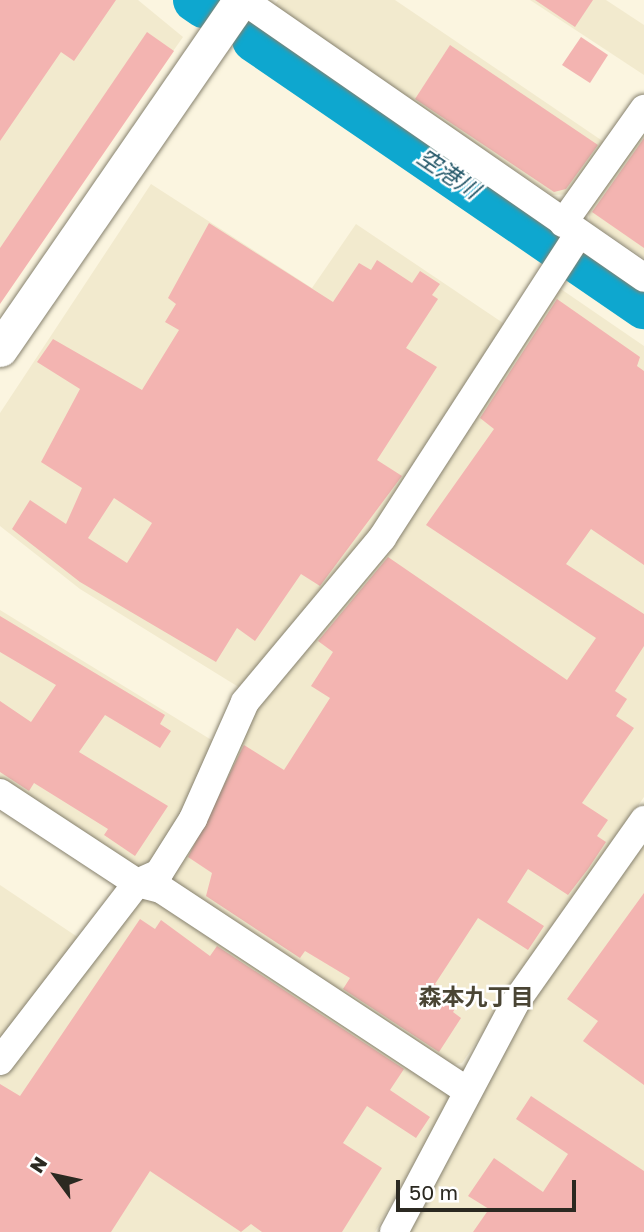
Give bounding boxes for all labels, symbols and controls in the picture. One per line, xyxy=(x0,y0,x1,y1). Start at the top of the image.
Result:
water label: 空港川 xyxy=(413,142,485,204)
district label: 森本九丁目 xyxy=(419,982,533,1010)
north arrow xyxy=(21,1141,91,1211)
text: N xyxy=(24,1152,52,1177)
scale bar xyxy=(399,1166,579,1210)
text: 50 m xyxy=(409,1179,458,1205)

